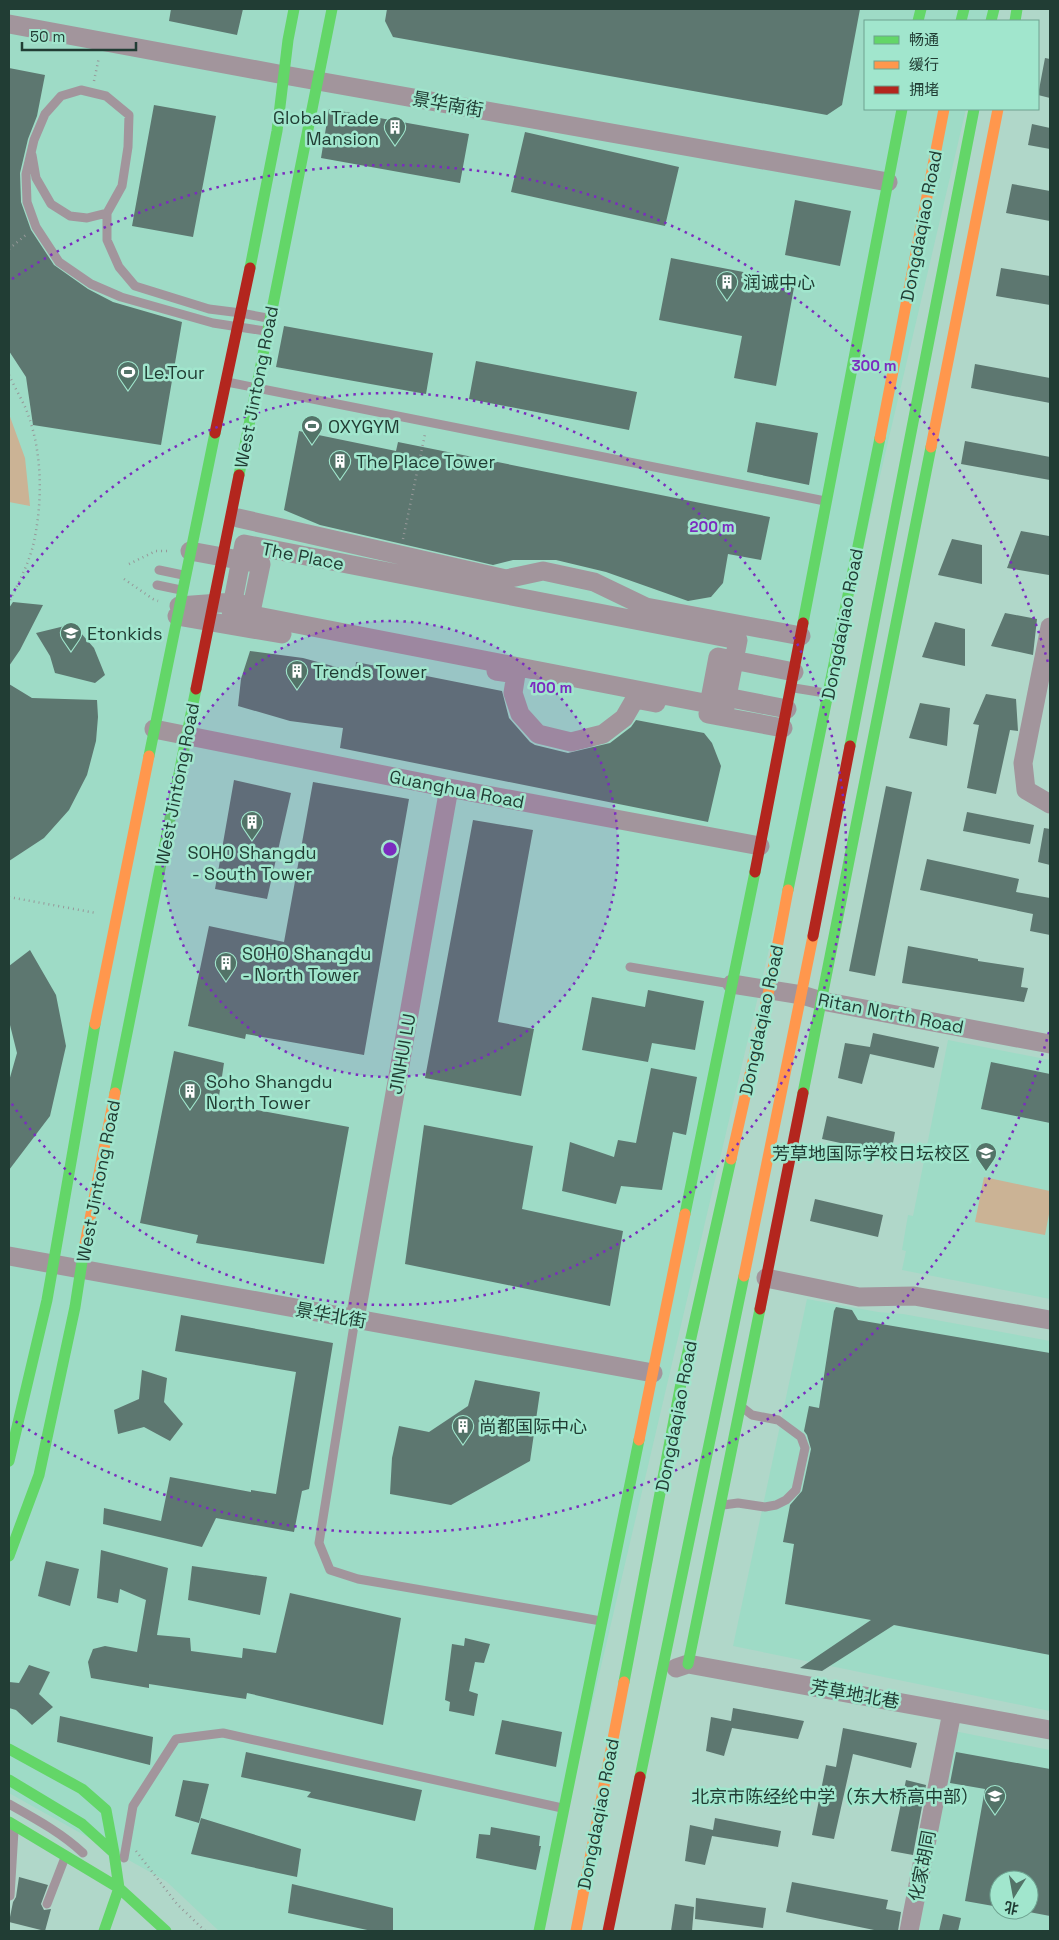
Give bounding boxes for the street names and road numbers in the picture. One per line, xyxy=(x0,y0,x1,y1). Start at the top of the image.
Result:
street label: 景华南街 xyxy=(411,86,485,122)
street label: Dongdaqiao Road xyxy=(895,149,947,303)
street label: West Jintong Road xyxy=(229,304,283,470)
street label: The Place xyxy=(260,537,346,575)
street label: Dongdaqiao Road xyxy=(816,547,868,701)
street label: West Jintong Road xyxy=(150,701,204,867)
street label: Guanghua Road xyxy=(388,765,526,813)
street label: Dongdaqiao Road xyxy=(734,943,788,1097)
street label: Ritan North Road xyxy=(816,988,966,1038)
street label: JINHUI LU xyxy=(384,1012,420,1096)
street label: West Jintong Road xyxy=(71,1098,125,1264)
street label: 景华北街 xyxy=(294,1297,368,1333)
street label: Dongdaqiao Road xyxy=(650,1339,702,1493)
street label: 芳草地北巷 xyxy=(809,1675,901,1713)
street label: Dongdaqiao Road xyxy=(572,1737,624,1891)
street label: 化家胡同 xyxy=(904,1828,940,1904)

